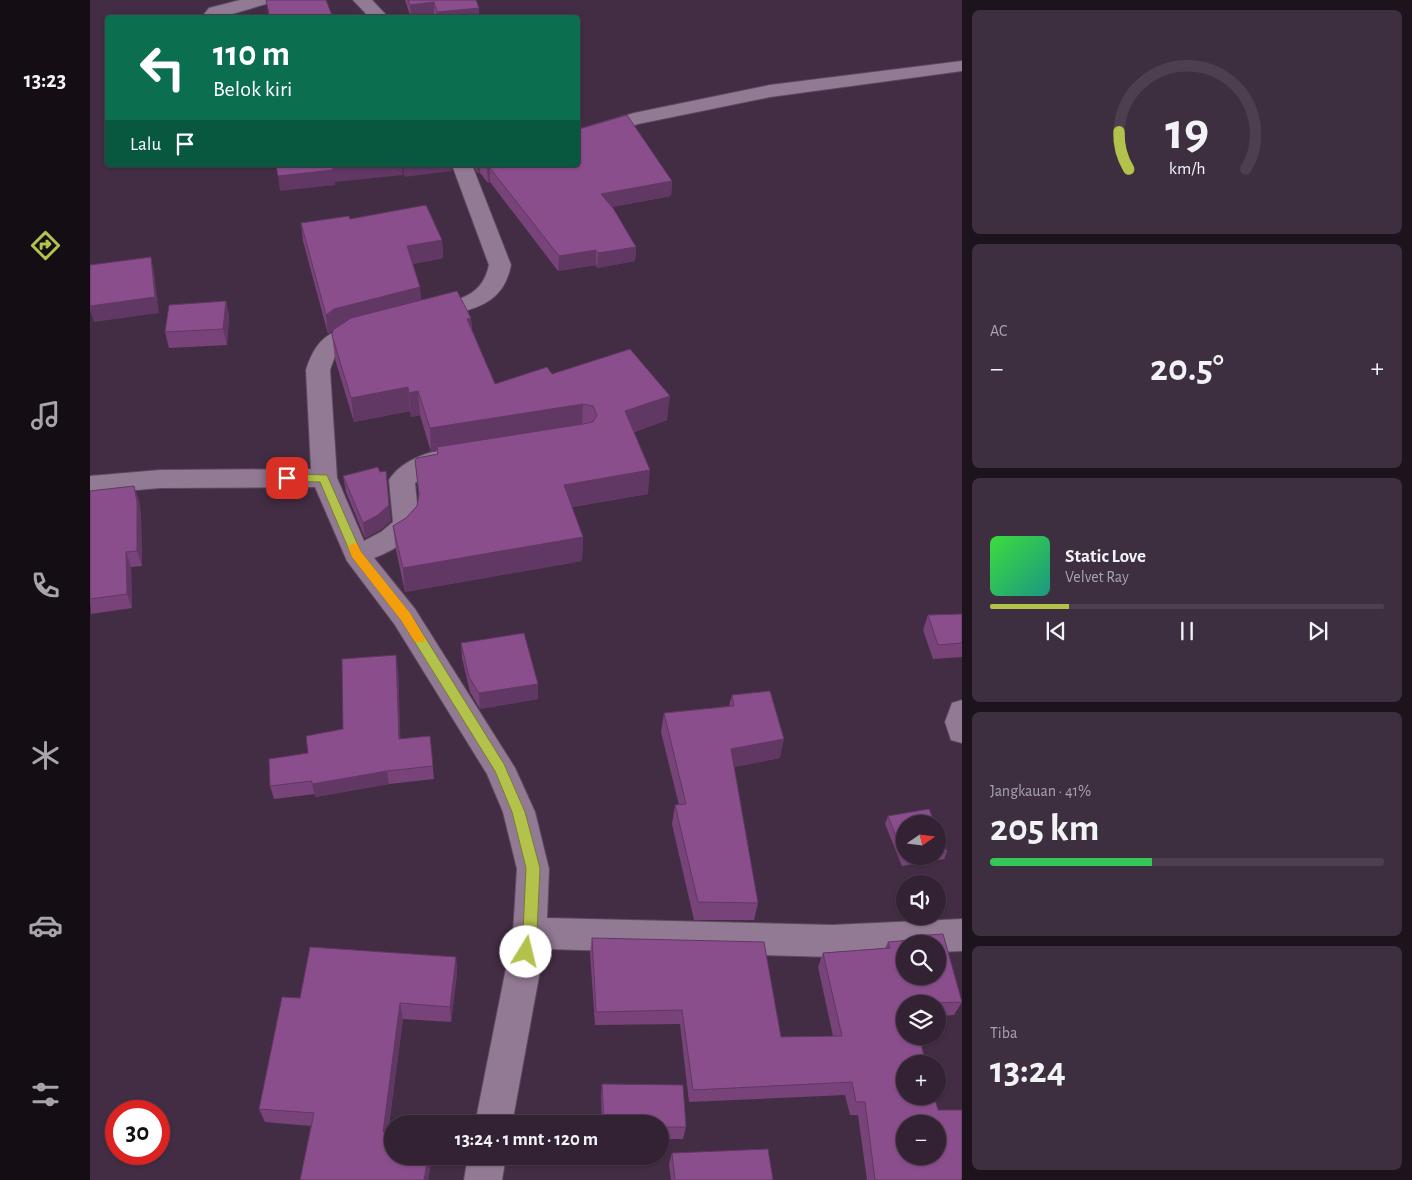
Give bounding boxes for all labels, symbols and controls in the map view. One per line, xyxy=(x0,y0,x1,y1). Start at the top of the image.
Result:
icon: left xyxy=(130,35,195,100)
text: 110 m xyxy=(213,37,290,72)
text: 13:23 xyxy=(24,69,66,91)
text: Belok kiri xyxy=(213,78,292,100)
text: 19 xyxy=(1165,106,1209,158)
icon: arrive xyxy=(171,130,199,158)
text: Lalu xyxy=(130,135,161,154)
text: km/h xyxy=(1169,160,1205,178)
icon: directions xyxy=(28,228,63,263)
text: AC xyxy=(990,323,1007,339)
text: 20.5° xyxy=(1150,350,1224,388)
text: − xyxy=(990,355,1003,383)
text: + xyxy=(1371,355,1384,383)
icon: music xyxy=(28,398,63,433)
pin xyxy=(266,457,308,499)
icon: arrive xyxy=(273,464,301,492)
text: Static Love xyxy=(1065,547,1146,566)
icon: phone xyxy=(28,568,63,603)
text: Velvet Ray xyxy=(1065,569,1129,585)
icon: previous xyxy=(1042,617,1070,645)
icon: pause xyxy=(1173,617,1201,645)
icon: next xyxy=(1304,617,1332,645)
icon: climate xyxy=(28,738,63,773)
text: Jangkauan · 41% xyxy=(990,783,1091,799)
text: 205 km xyxy=(990,810,1099,848)
north arrow xyxy=(896,815,946,865)
map controls xyxy=(896,815,946,1165)
button: sound xyxy=(896,875,946,925)
icon: car xyxy=(28,908,63,943)
position arrow xyxy=(499,925,551,977)
button: search xyxy=(896,935,946,985)
button: layers xyxy=(896,995,946,1045)
text: Tiba xyxy=(990,1025,1017,1041)
text: 13:24 xyxy=(990,1052,1066,1090)
button: + xyxy=(896,1055,946,1105)
icon: filters xyxy=(28,1077,63,1112)
speed limit sign: 30 xyxy=(105,1100,170,1165)
button: − xyxy=(896,1115,946,1165)
text: 13:24 · 1 mnt · 120 m xyxy=(455,1130,598,1149)

